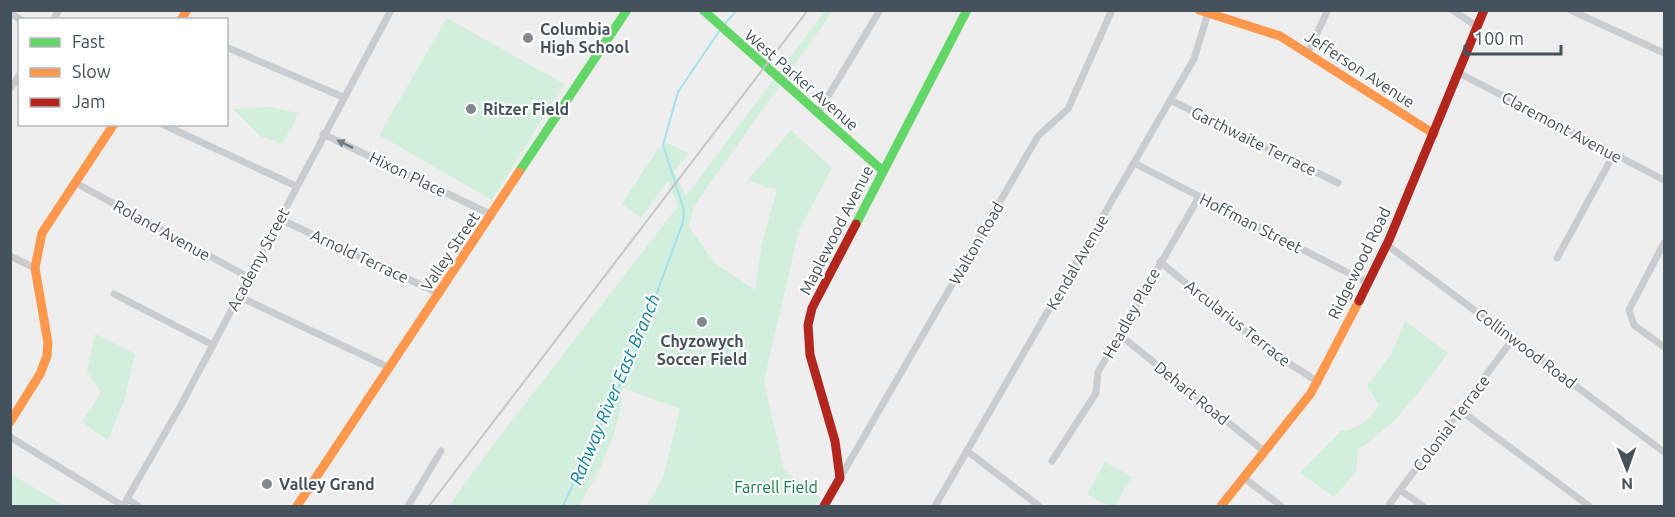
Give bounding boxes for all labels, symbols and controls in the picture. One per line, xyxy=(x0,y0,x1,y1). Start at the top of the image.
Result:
legend xyxy=(18,18,228,126)
scale bar xyxy=(1465,18,1561,56)
place label: Columbia High School xyxy=(540,20,629,56)
street label: West Parker Avenue xyxy=(742,26,862,134)
street label: Jefferson Avenue xyxy=(1302,27,1418,111)
text: 100 m xyxy=(1474,28,1524,48)
text: Fast xyxy=(72,31,105,51)
marker: Columbia High School xyxy=(521,31,535,45)
text: Slow xyxy=(72,61,111,81)
street label: Claremont Avenue xyxy=(1499,88,1625,166)
text: Jam xyxy=(72,91,106,111)
place label: Ritzer Field xyxy=(483,100,569,118)
marker: Ritzer Field xyxy=(464,102,478,116)
street label: Garthwaite Terrace xyxy=(1188,103,1320,179)
one-way arrow xyxy=(336,140,353,149)
street label: Hixon Place xyxy=(367,148,449,200)
street label: Maplewood Avenue xyxy=(796,162,876,298)
street label: Hoffman Street xyxy=(1197,190,1306,257)
street label: Roland Avenue xyxy=(110,196,214,264)
street label: Walton Road xyxy=(945,199,1007,287)
street label: Academy Street xyxy=(223,204,293,314)
street label: Ridgewood Road xyxy=(1324,204,1394,322)
street label: Valley Street xyxy=(417,208,483,294)
street label: Kendal Avenue xyxy=(1042,211,1112,313)
street label: Arnold Terrace xyxy=(308,226,412,286)
street label: Headley Place xyxy=(1099,265,1163,361)
street label: Arcularius Terrace xyxy=(1182,276,1294,370)
water label: Rahway River East Branch xyxy=(565,291,663,487)
street label: Collinwood Road xyxy=(1472,304,1580,392)
marker: Chyzowych Soccer Field xyxy=(695,315,709,329)
place label: Chyzowych Soccer Field xyxy=(657,332,747,368)
street label: Dehart Road xyxy=(1151,358,1233,428)
street label: Colonial Terrace xyxy=(1409,372,1493,474)
north arrow xyxy=(1597,439,1657,499)
place label: Valley Grand xyxy=(279,475,375,493)
text: N xyxy=(1621,475,1633,493)
marker: Valley Grand xyxy=(260,477,274,491)
park label: Farrell Field xyxy=(734,478,818,496)

